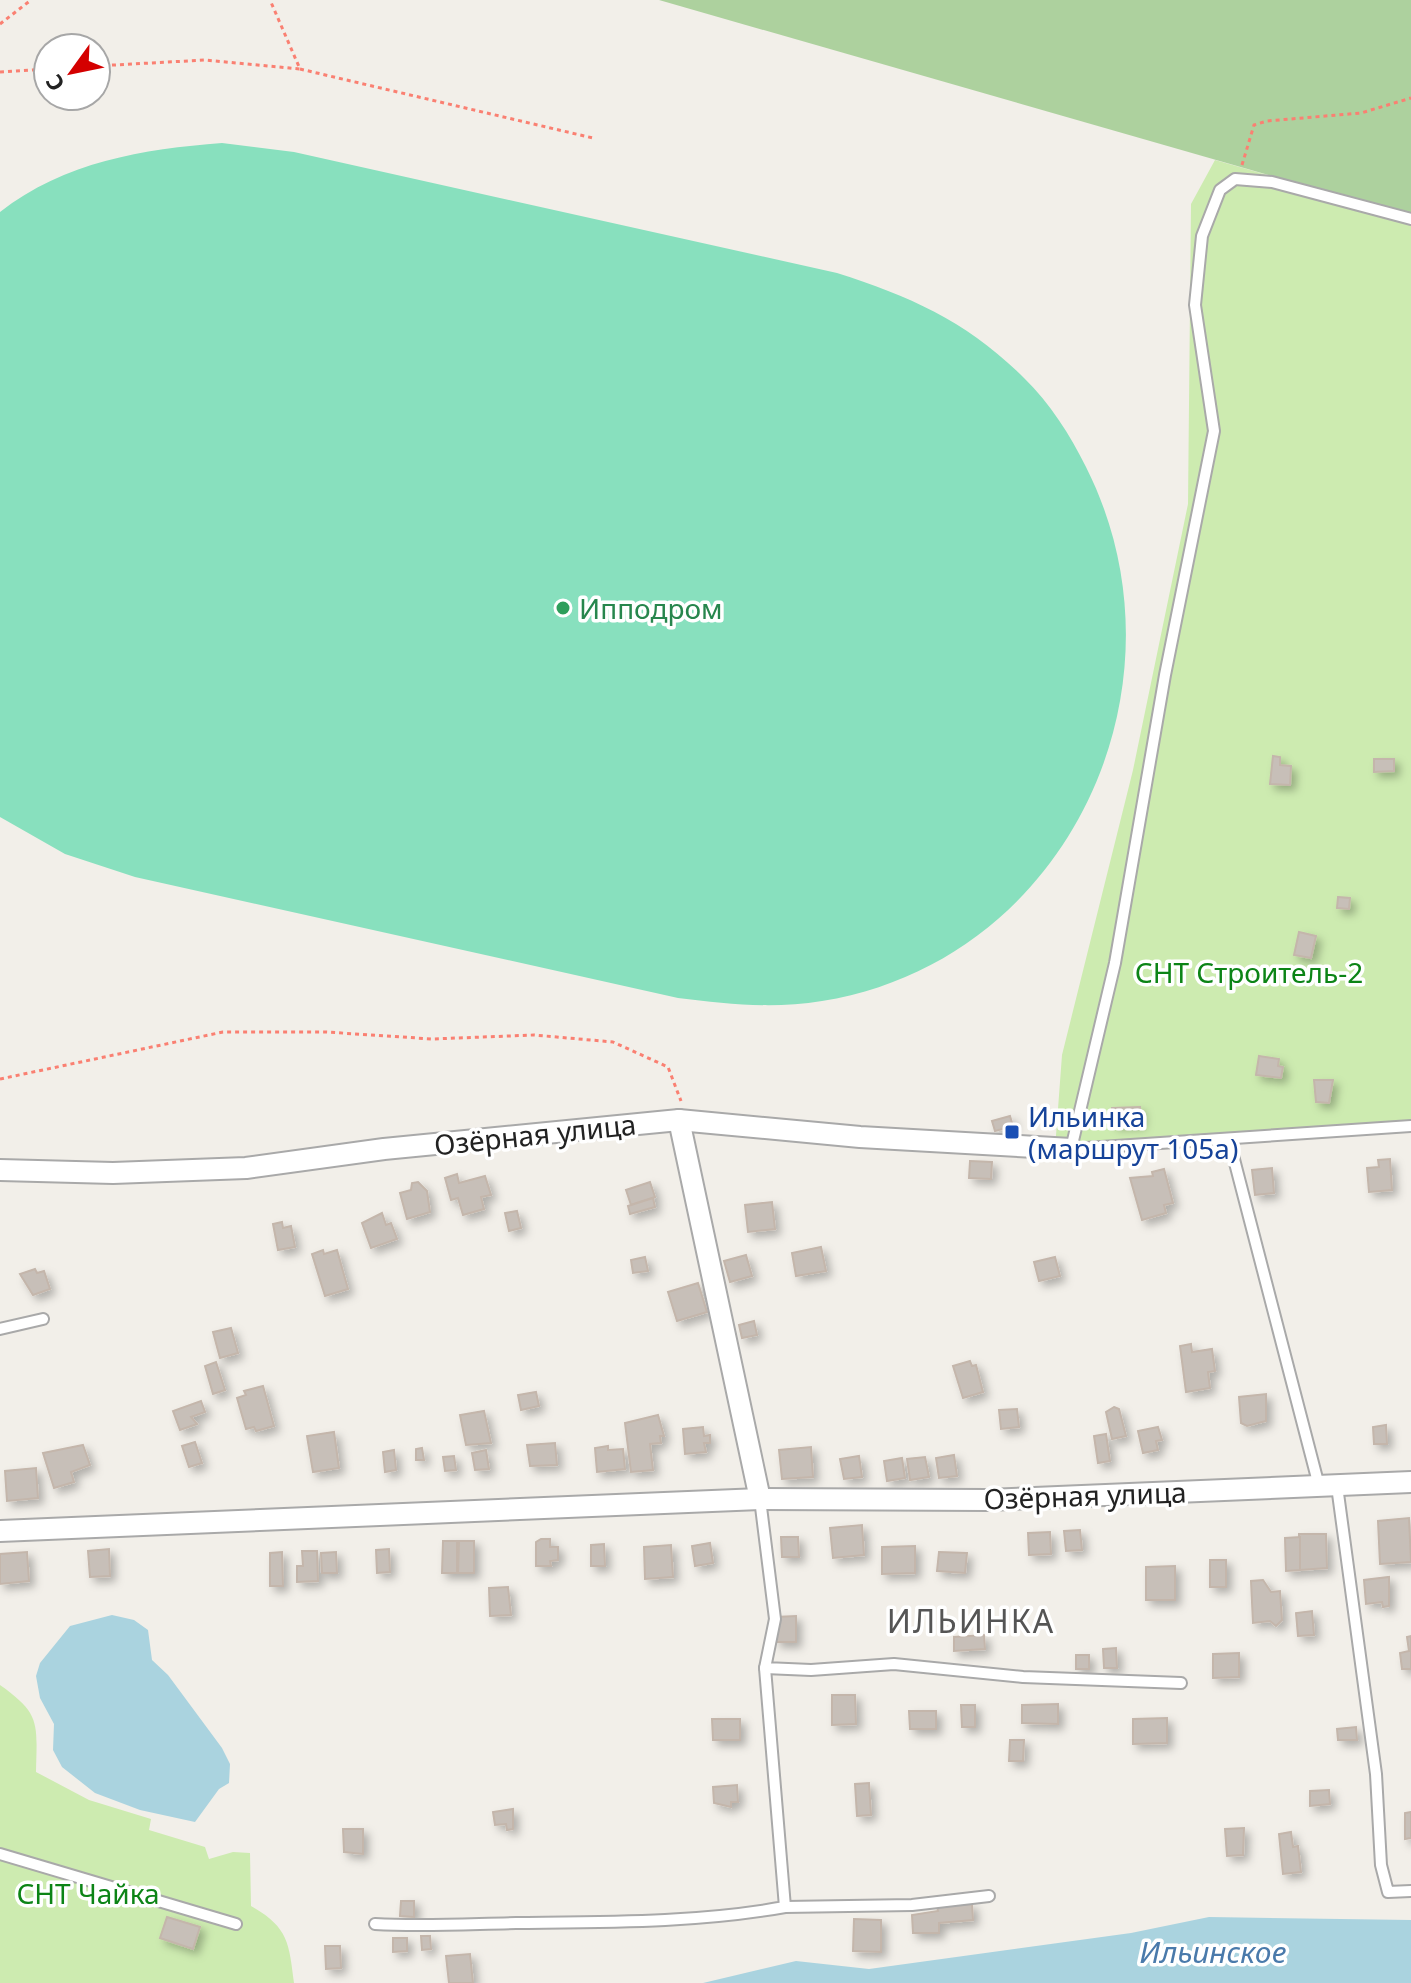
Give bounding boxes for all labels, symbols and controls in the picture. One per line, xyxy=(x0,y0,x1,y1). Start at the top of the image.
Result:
north arrow xyxy=(32,32,112,112)
text: С xyxy=(38,69,71,98)
place label: Ипподром xyxy=(579,589,723,627)
marker: Ипподром xyxy=(554,599,572,617)
park label: СНТ Строитель-2 xyxy=(1135,953,1363,991)
place label: Ильинка (маршрут 105а) xyxy=(1028,1097,1238,1167)
street label: Озёрная улица xyxy=(432,1104,638,1164)
marker: Ильинка (маршрут 105а) xyxy=(1003,1123,1021,1141)
street label: Озёрная улица xyxy=(983,1472,1187,1518)
district label: ИЛЬИНКА xyxy=(887,1599,1055,1642)
park label: СНТ Чайка xyxy=(16,1874,160,1912)
water label: Ильинское xyxy=(1140,1931,1287,1972)

